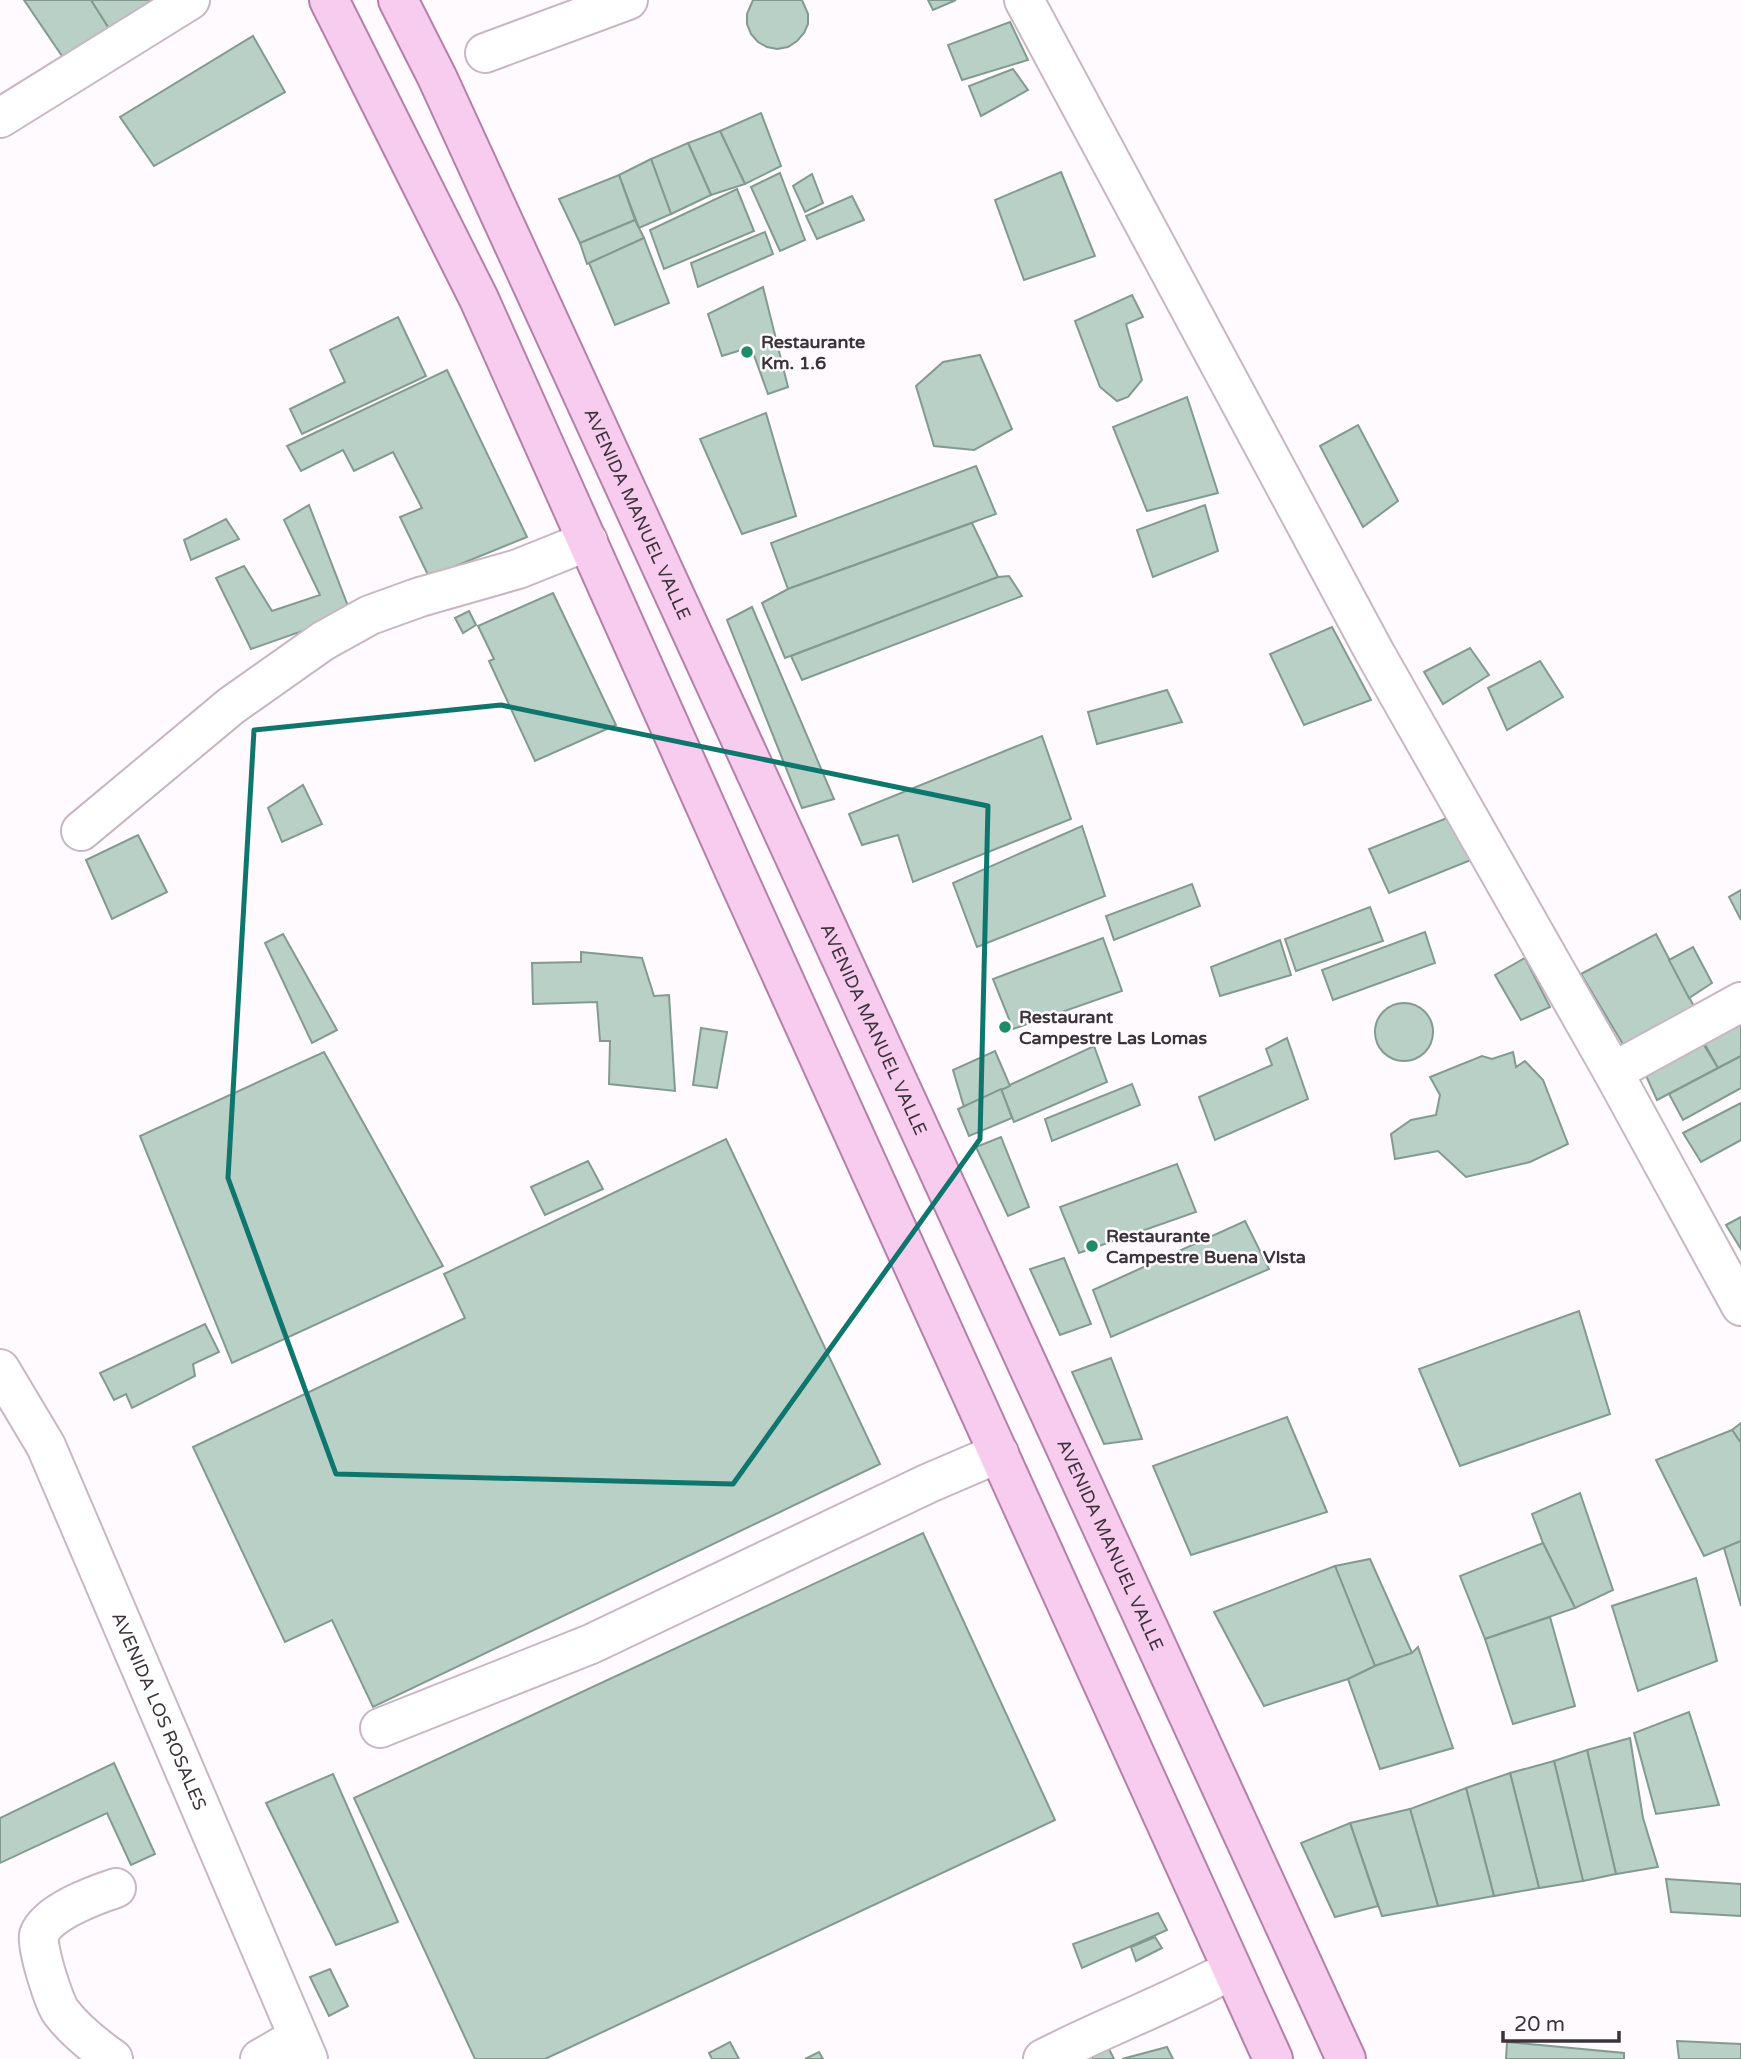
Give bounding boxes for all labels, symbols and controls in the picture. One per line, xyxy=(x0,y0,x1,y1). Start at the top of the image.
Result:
place label: Restaurante Km. 1.6 xyxy=(761,331,865,374)
marker: Restaurante Km. 1.6 xyxy=(739,344,755,360)
street label: AVENIDA MANUEL VALLE xyxy=(579,405,695,623)
street label: AVENIDA MANUEL VALLE xyxy=(816,920,932,1139)
place label: Restaurant Campestre Las Lomas xyxy=(1019,1006,1207,1049)
marker: Restaurant Campestre Las Lomas xyxy=(997,1019,1013,1035)
place label: Restaurante Campestre Buena VIsta xyxy=(1106,1225,1306,1268)
marker: Restaurante Campestre Buena VIsta xyxy=(1084,1238,1100,1254)
street label: AVENIDA MANUEL VALLE xyxy=(1052,1435,1168,1654)
street label: AVENIDA LOS ROSALES xyxy=(107,1609,211,1814)
scale bar xyxy=(1503,2000,1618,2044)
text: 20 m xyxy=(1514,2012,1565,2037)

